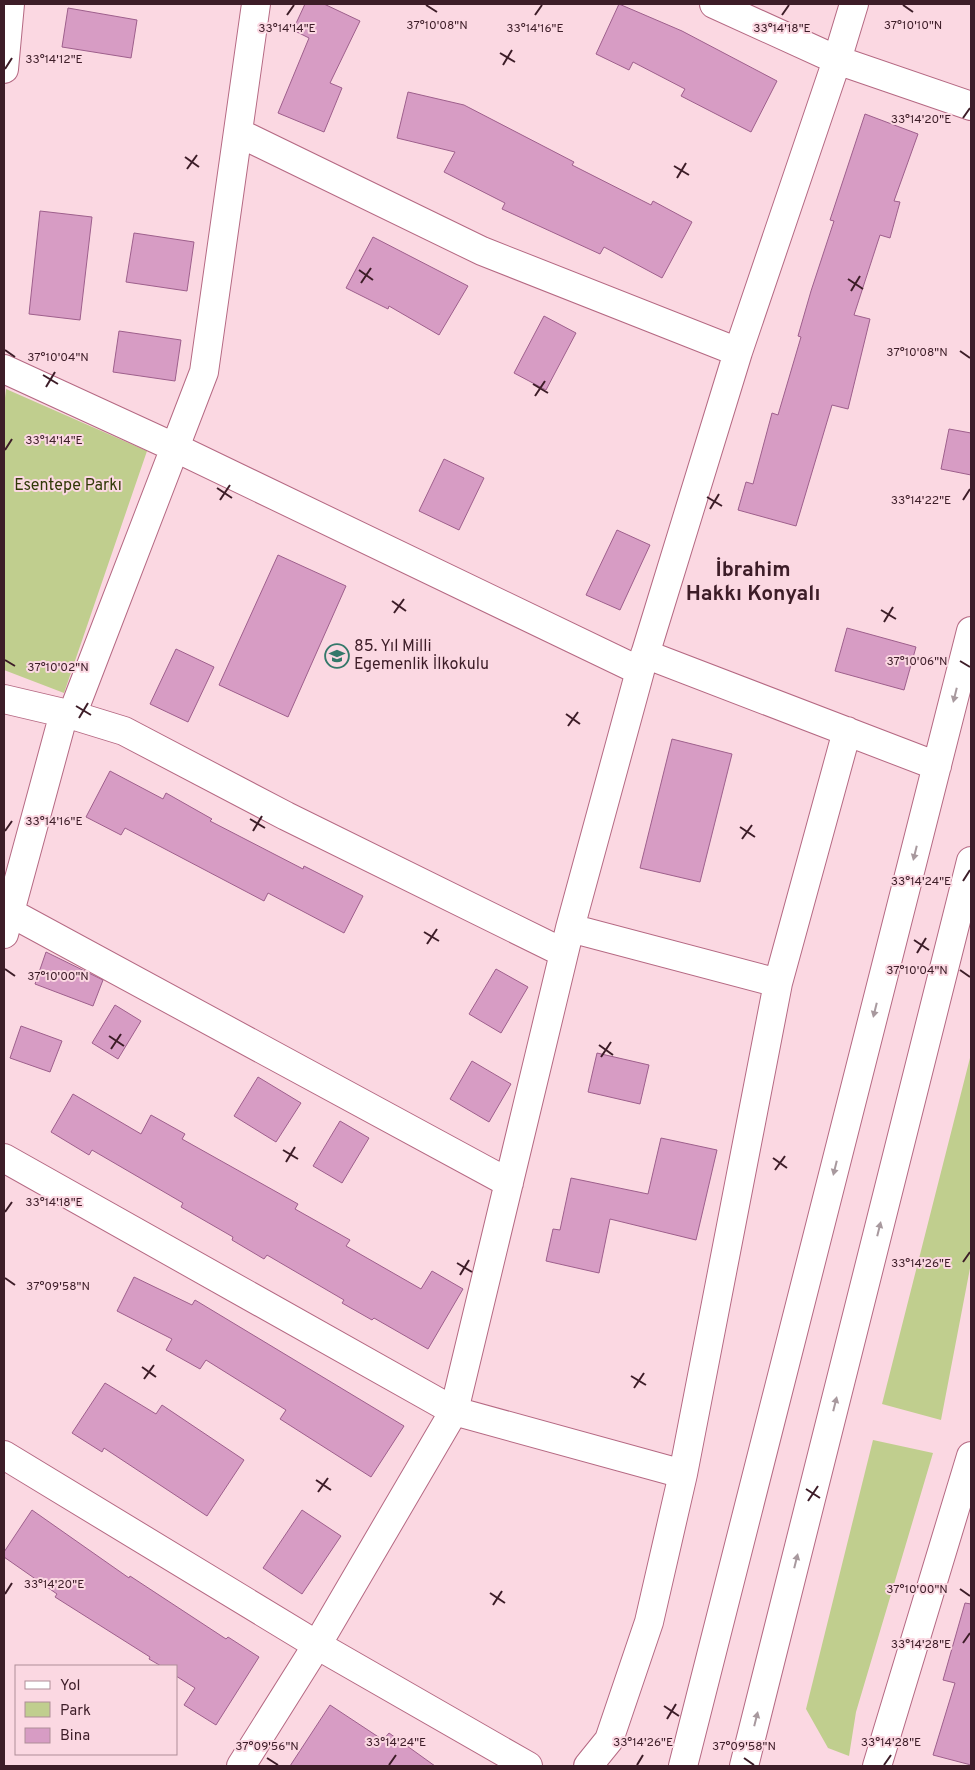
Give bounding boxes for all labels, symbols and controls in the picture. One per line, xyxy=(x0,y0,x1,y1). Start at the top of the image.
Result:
text: 37°10'08"N xyxy=(406,18,468,34)
text: 37°10'10"N xyxy=(884,18,942,34)
text: 33°14'14"E xyxy=(258,21,316,37)
text: 33°14'16"E xyxy=(506,21,564,37)
text: 33°14'18"E xyxy=(753,21,811,37)
text: 33°14'12"E xyxy=(25,52,83,68)
text: 33°14'20"E xyxy=(891,112,951,128)
text: 37°10'08"N xyxy=(886,345,948,361)
text: 37°10'04"N xyxy=(27,350,89,366)
text: 33°14'14"E xyxy=(25,433,83,449)
park label: Esentepe Parkı xyxy=(14,476,122,496)
text: 33°14'22"E xyxy=(891,493,951,509)
district label: İbrahim Hakkı Konyalı xyxy=(686,556,820,608)
place label: 85. Yıl Milli Egemenlik İlkokulu xyxy=(354,637,489,675)
school or university icon: 85. Yıl Milli Egemenlik İlkokulu xyxy=(324,643,350,669)
text: 37°10'06"N xyxy=(886,654,948,670)
text: 37°10'02"N xyxy=(27,660,89,676)
one-way arrow xyxy=(951,688,959,703)
text: 33°14'16"E xyxy=(25,814,83,830)
one-way arrow xyxy=(911,845,919,861)
text: 33°14'24"E xyxy=(891,874,951,890)
text: 37°10'04"N xyxy=(886,963,948,979)
text: 37°10'00"N xyxy=(27,969,89,985)
one-way arrow xyxy=(871,1003,879,1018)
one-way arrow xyxy=(831,1160,839,1176)
text: 33°14'18"E xyxy=(25,1195,83,1211)
one-way arrow xyxy=(875,1222,883,1237)
text: 33°14'26"E xyxy=(891,1256,951,1272)
text: 37°09'58"N xyxy=(26,1279,90,1295)
one-way arrow xyxy=(831,1396,839,1411)
one-way arrow xyxy=(792,1554,800,1569)
text: 33°14'20"E xyxy=(24,1577,84,1593)
text: 37°10'00"N xyxy=(886,1582,948,1598)
text: 33°14'28"E xyxy=(891,1637,951,1653)
legend xyxy=(15,1665,178,1755)
text: Yol xyxy=(60,1677,81,1696)
text: Park xyxy=(60,1702,91,1721)
one-way arrow xyxy=(752,1711,760,1726)
text: Bina xyxy=(60,1727,90,1746)
text: 33°14'24"E xyxy=(366,1735,426,1751)
text: 33°14'26"E xyxy=(613,1735,673,1751)
text: 33°14'28"E xyxy=(861,1735,921,1751)
text: 37°09'56"N xyxy=(235,1739,299,1755)
text: 37°09'58"N xyxy=(712,1739,776,1755)

